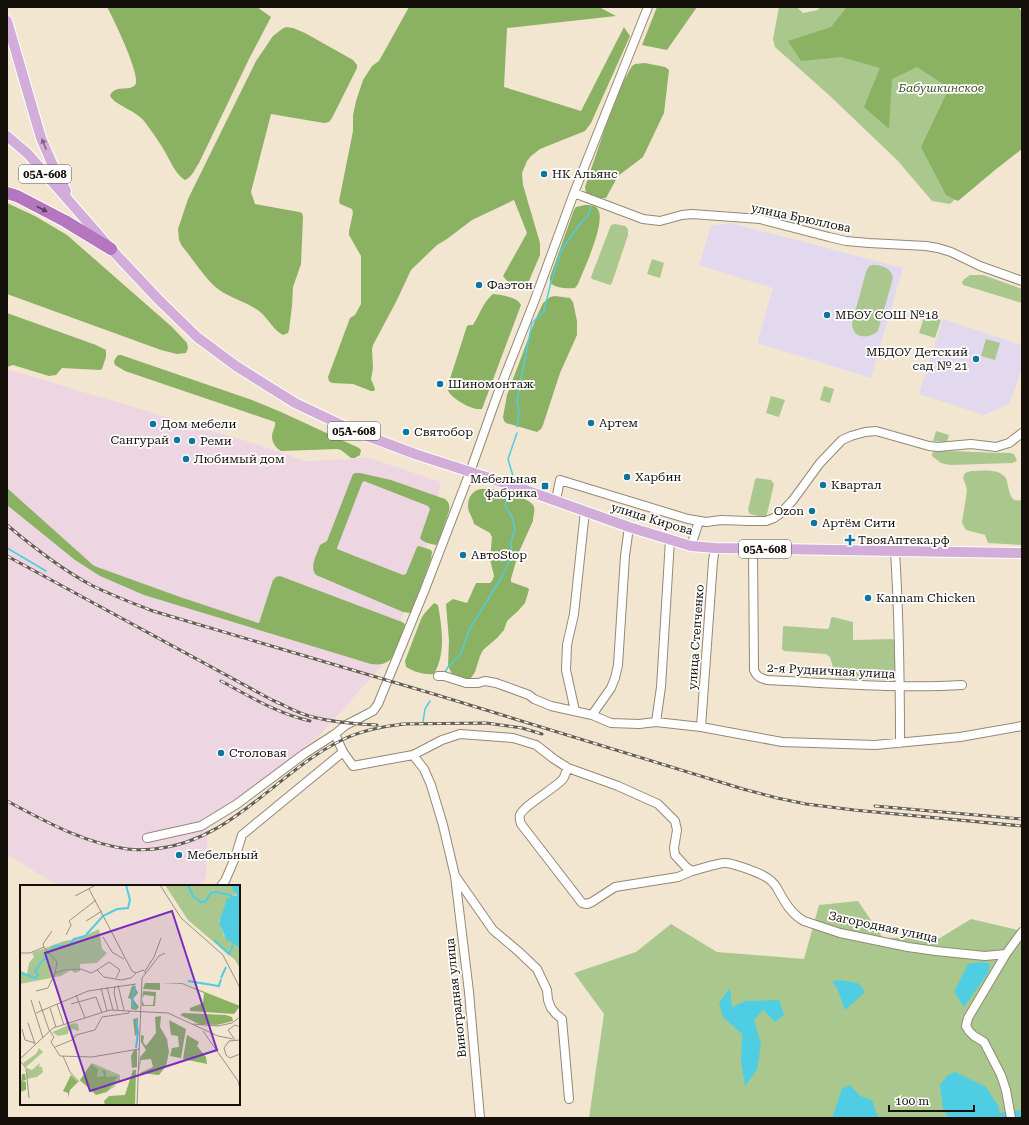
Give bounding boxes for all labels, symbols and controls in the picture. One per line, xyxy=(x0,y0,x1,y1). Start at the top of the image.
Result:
park label: Бабушкинское xyxy=(897,81,984,95)
one-way arrow xyxy=(40,137,46,149)
road number: 05А-608 xyxy=(19,165,71,183)
place label: НК Альянс xyxy=(552,167,618,181)
marker: НК Альянс xyxy=(539,169,549,179)
street label: улица Брюллова xyxy=(750,201,853,236)
one-way arrow xyxy=(36,206,48,213)
place label: Фаэтон xyxy=(487,278,533,292)
marker: Фаэтон xyxy=(474,280,484,290)
place label: МБОУ СОШ №18 xyxy=(835,308,938,322)
marker: МБОУ СОШ №18 xyxy=(822,310,832,320)
place label: МБДОУ Детский сад № 21 xyxy=(866,345,968,373)
marker: МБДОУ Детский сад № 21 xyxy=(971,354,981,364)
place label: Шиномонтаж xyxy=(448,377,534,391)
marker: Шиномонтаж xyxy=(435,379,445,389)
place label: Артем xyxy=(599,416,638,430)
place label: Дом мебели xyxy=(161,417,237,431)
marker: Артем xyxy=(586,418,596,428)
marker: Дом мебели xyxy=(148,419,158,429)
road number: 05А-608 xyxy=(328,422,380,440)
place label: Святобор xyxy=(414,425,473,439)
marker: Святобор xyxy=(401,427,411,437)
place label: Сангурай xyxy=(110,433,169,447)
place label: Реми xyxy=(200,434,232,448)
marker: Сангурай xyxy=(172,435,182,445)
marker: Реми xyxy=(187,436,197,446)
place label: Любимый дом xyxy=(194,452,285,466)
marker: Любимый дом xyxy=(181,454,191,464)
place label: Харбин xyxy=(635,470,681,484)
place label: Мебельная фабрика xyxy=(470,472,537,500)
marker: Харбин xyxy=(622,472,632,482)
place label: Квартал xyxy=(831,478,882,492)
marker: Квартал xyxy=(818,480,828,490)
marker: Мебельная фабрика xyxy=(540,481,550,491)
street label: улица Кирова xyxy=(609,500,695,538)
place label: Ozon xyxy=(774,504,804,518)
marker: Ozon xyxy=(807,506,817,516)
place label: Артём Сити xyxy=(822,516,896,530)
marker: Артём Сити xyxy=(809,518,819,528)
place label: ТвояАптека.рф xyxy=(858,533,950,547)
marker: ТвояАптека.рф xyxy=(845,535,855,545)
road number: 05А-608 xyxy=(739,540,791,558)
place label: АвтоStop xyxy=(471,548,527,562)
marker: АвтоStop xyxy=(458,550,468,560)
street label: улица Степченко xyxy=(685,584,707,690)
place label: Kannam Chicken xyxy=(876,591,976,605)
marker: Kannam Chicken xyxy=(863,593,873,603)
street label: 2-я Рудничная улица xyxy=(766,661,896,681)
place label: Столовая xyxy=(229,746,287,760)
marker: Столовая xyxy=(216,748,226,758)
place label: Мебельный xyxy=(187,848,258,862)
marker: Мебельный xyxy=(174,850,184,860)
inset map xyxy=(20,885,240,1105)
street label: Загородная улица xyxy=(827,909,939,946)
street label: Виноградная улица xyxy=(443,937,469,1058)
scale bar xyxy=(889,1087,974,1113)
text: 100 m xyxy=(895,1094,929,1108)

